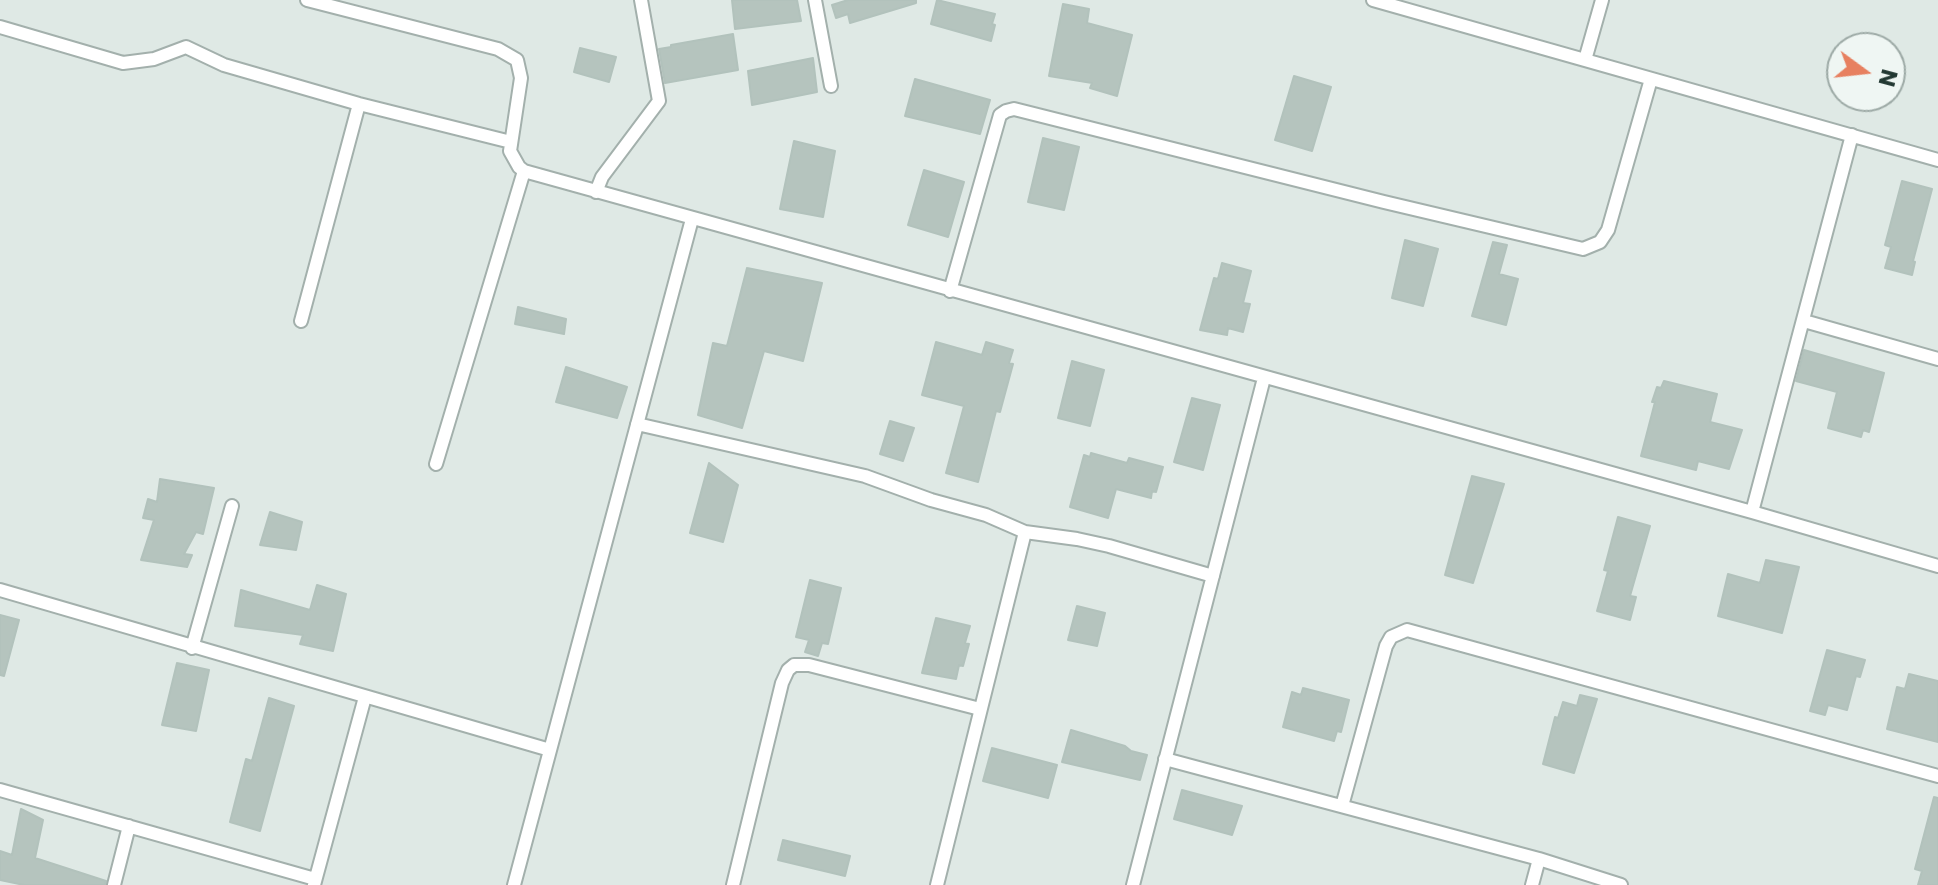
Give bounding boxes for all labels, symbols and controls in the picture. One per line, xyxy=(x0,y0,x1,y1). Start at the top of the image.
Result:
north arrow xyxy=(1826,32,1906,112)
text: N xyxy=(1871,66,1905,90)

